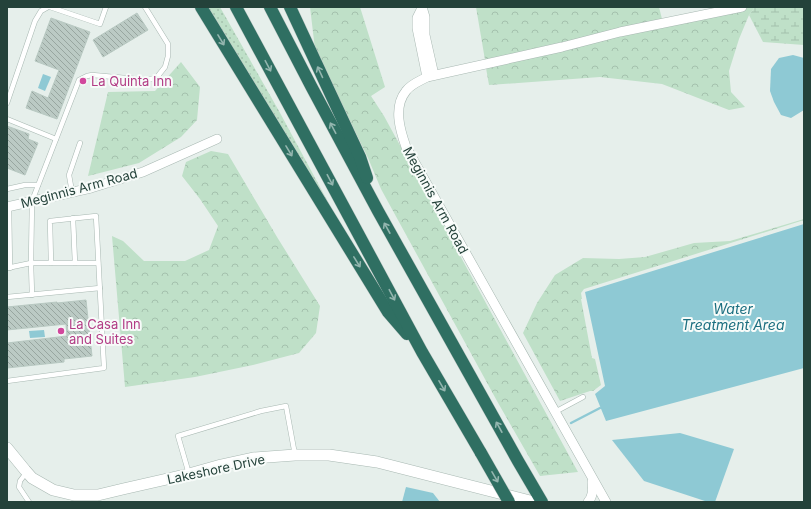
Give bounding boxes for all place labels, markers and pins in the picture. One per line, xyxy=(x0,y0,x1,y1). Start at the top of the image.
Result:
place label: La Quinta Inn xyxy=(91,73,172,89)
marker: La Quinta Inn xyxy=(78,76,88,86)
place label: La Casa Inn and Suites xyxy=(69,316,141,347)
marker: La Casa Inn and Suites xyxy=(56,326,66,336)

